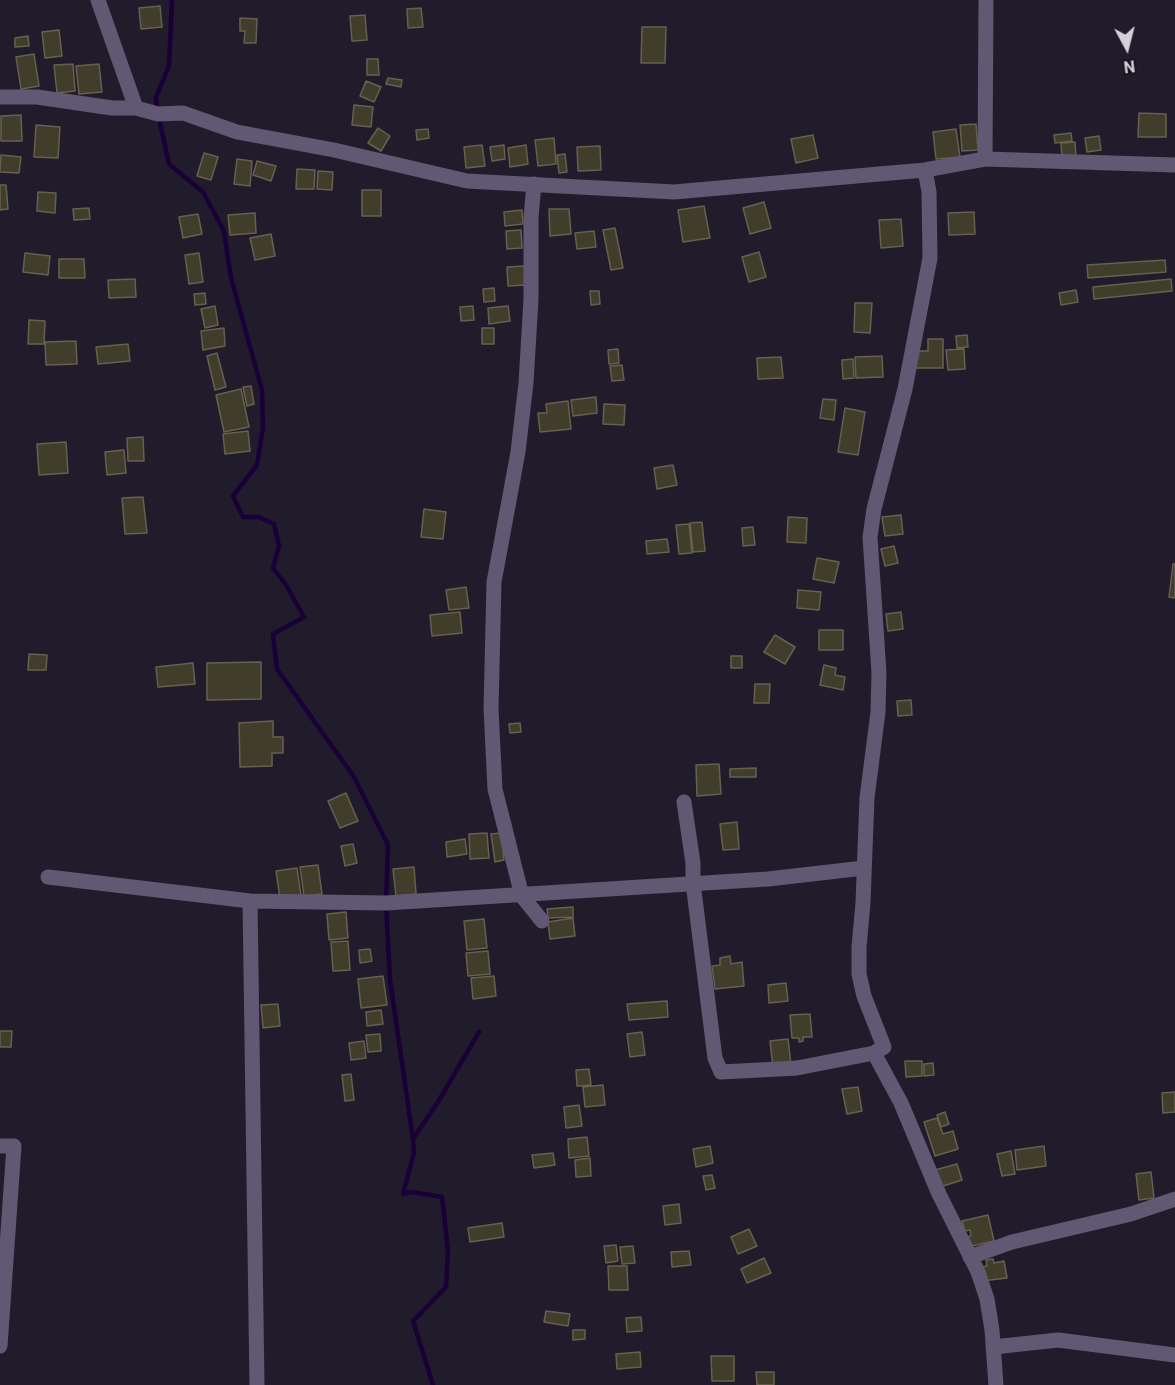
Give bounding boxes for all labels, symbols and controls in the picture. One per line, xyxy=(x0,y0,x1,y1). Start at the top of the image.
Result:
north arrow xyxy=(1097,18,1157,78)
text: N xyxy=(1122,56,1136,76)

